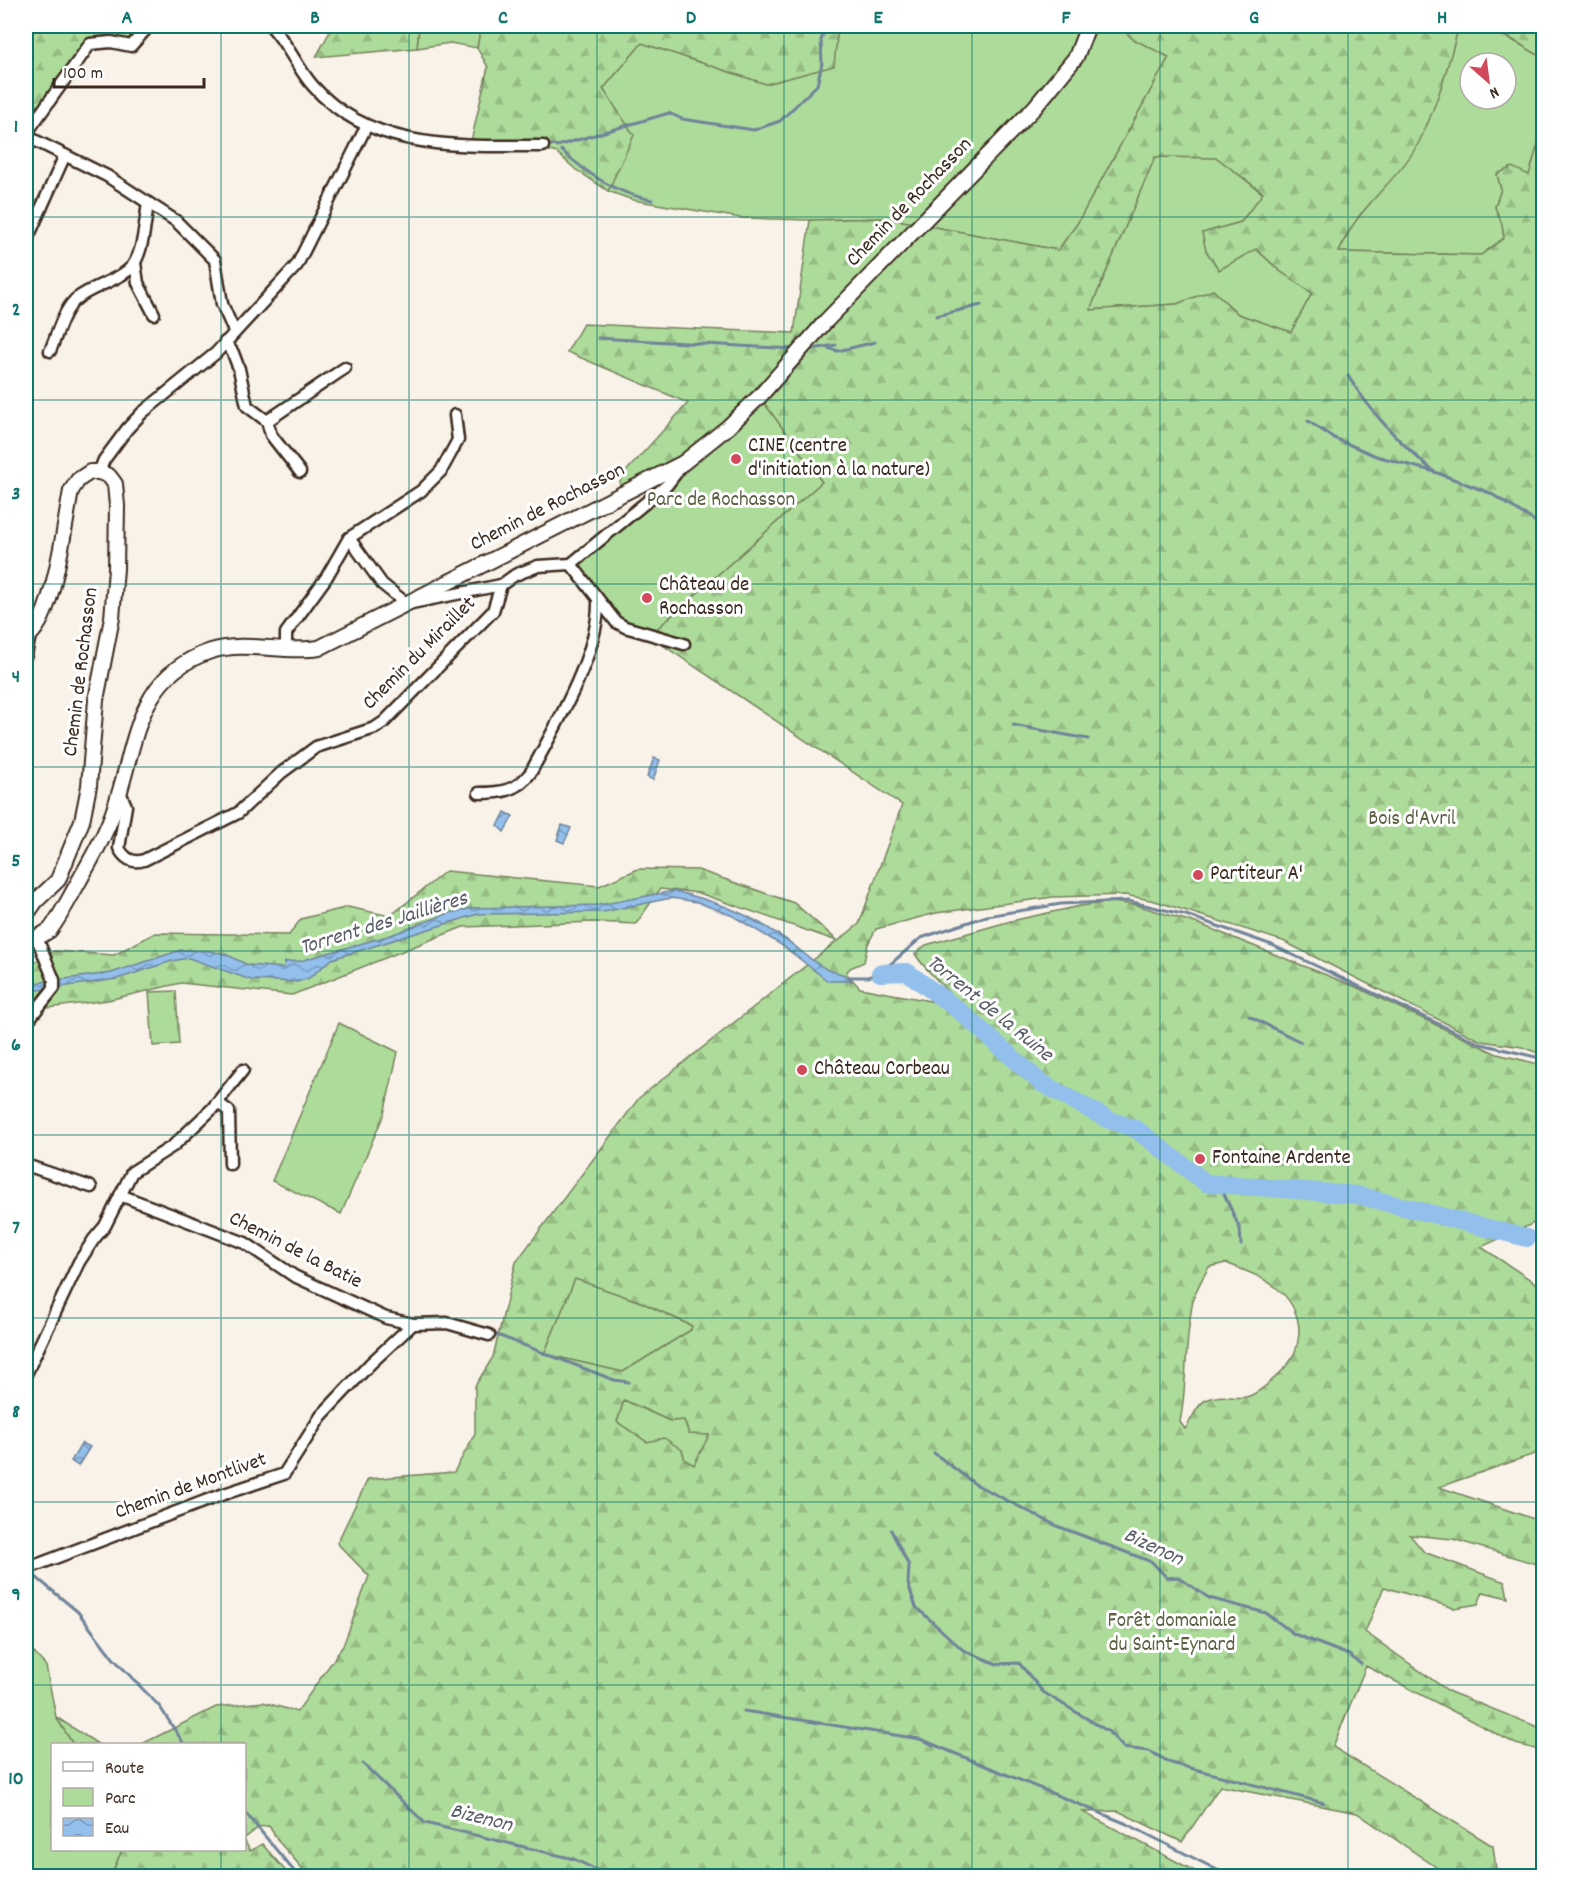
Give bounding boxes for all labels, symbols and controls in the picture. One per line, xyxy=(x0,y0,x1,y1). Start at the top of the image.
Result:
text: A xyxy=(122,5,133,33)
text: B xyxy=(310,5,320,33)
text: C xyxy=(498,5,508,33)
text: D xyxy=(686,5,697,33)
text: E xyxy=(873,5,883,33)
text: F xyxy=(1062,5,1072,33)
text: G xyxy=(1249,5,1259,33)
text: H xyxy=(1437,5,1447,33)
scale bar xyxy=(54,51,204,89)
north arrow xyxy=(1458,51,1518,111)
text: 100 m xyxy=(63,62,103,87)
text: N xyxy=(1485,80,1503,104)
text: 1 xyxy=(14,114,18,142)
street label: Chemin de Rochasson xyxy=(840,131,980,275)
text: 2 xyxy=(12,297,20,325)
place label: CINE (centre d'initiation à la nature) xyxy=(748,432,930,486)
marker: CINE (centre d'initiation à la nature) xyxy=(729,452,743,466)
street label: Chemin de Rochasson xyxy=(465,456,631,560)
text: 3 xyxy=(12,481,20,509)
park label: Parc de Rochasson xyxy=(647,486,795,516)
place label: Château de Rochasson xyxy=(659,571,749,625)
street label: Chemin de Rochasson xyxy=(57,586,107,758)
street label: Chemin du Miraillet xyxy=(356,590,484,718)
marker: Château de Rochasson xyxy=(640,591,654,605)
text: 4 xyxy=(12,664,20,692)
park label: Bois d'Avril xyxy=(1368,805,1456,835)
text: 5 xyxy=(11,848,21,876)
place label: Partiteur A' xyxy=(1210,860,1303,890)
marker: Partiteur A' xyxy=(1191,868,1205,882)
water label: Torrent des Jaillières xyxy=(296,884,472,964)
water label: Torrent de la Ruine xyxy=(919,948,1060,1071)
text: 6 xyxy=(11,1032,21,1060)
place label: Château Corbeau xyxy=(814,1055,950,1085)
marker: Château Corbeau xyxy=(795,1063,809,1077)
place label: Fontaine Ardente xyxy=(1212,1144,1351,1174)
marker: Fontaine Ardente xyxy=(1193,1152,1207,1166)
street label: Chemin de la Batie xyxy=(223,1204,367,1298)
text: 7 xyxy=(12,1215,20,1243)
text: 8 xyxy=(12,1399,20,1427)
street label: Chemin de Montlivet xyxy=(111,1446,271,1528)
water label: Bizenon xyxy=(1118,1521,1189,1576)
text: 9 xyxy=(11,1582,21,1610)
park label: Forêt domaniale du Saint-Eynard xyxy=(1107,1607,1237,1661)
legend xyxy=(51,1743,246,1851)
text: Route xyxy=(105,1757,144,1782)
text: 10 xyxy=(8,1766,24,1794)
text: Parc xyxy=(105,1787,136,1812)
water label: Bizenon xyxy=(447,1796,516,1842)
text: Eau xyxy=(105,1817,129,1842)

